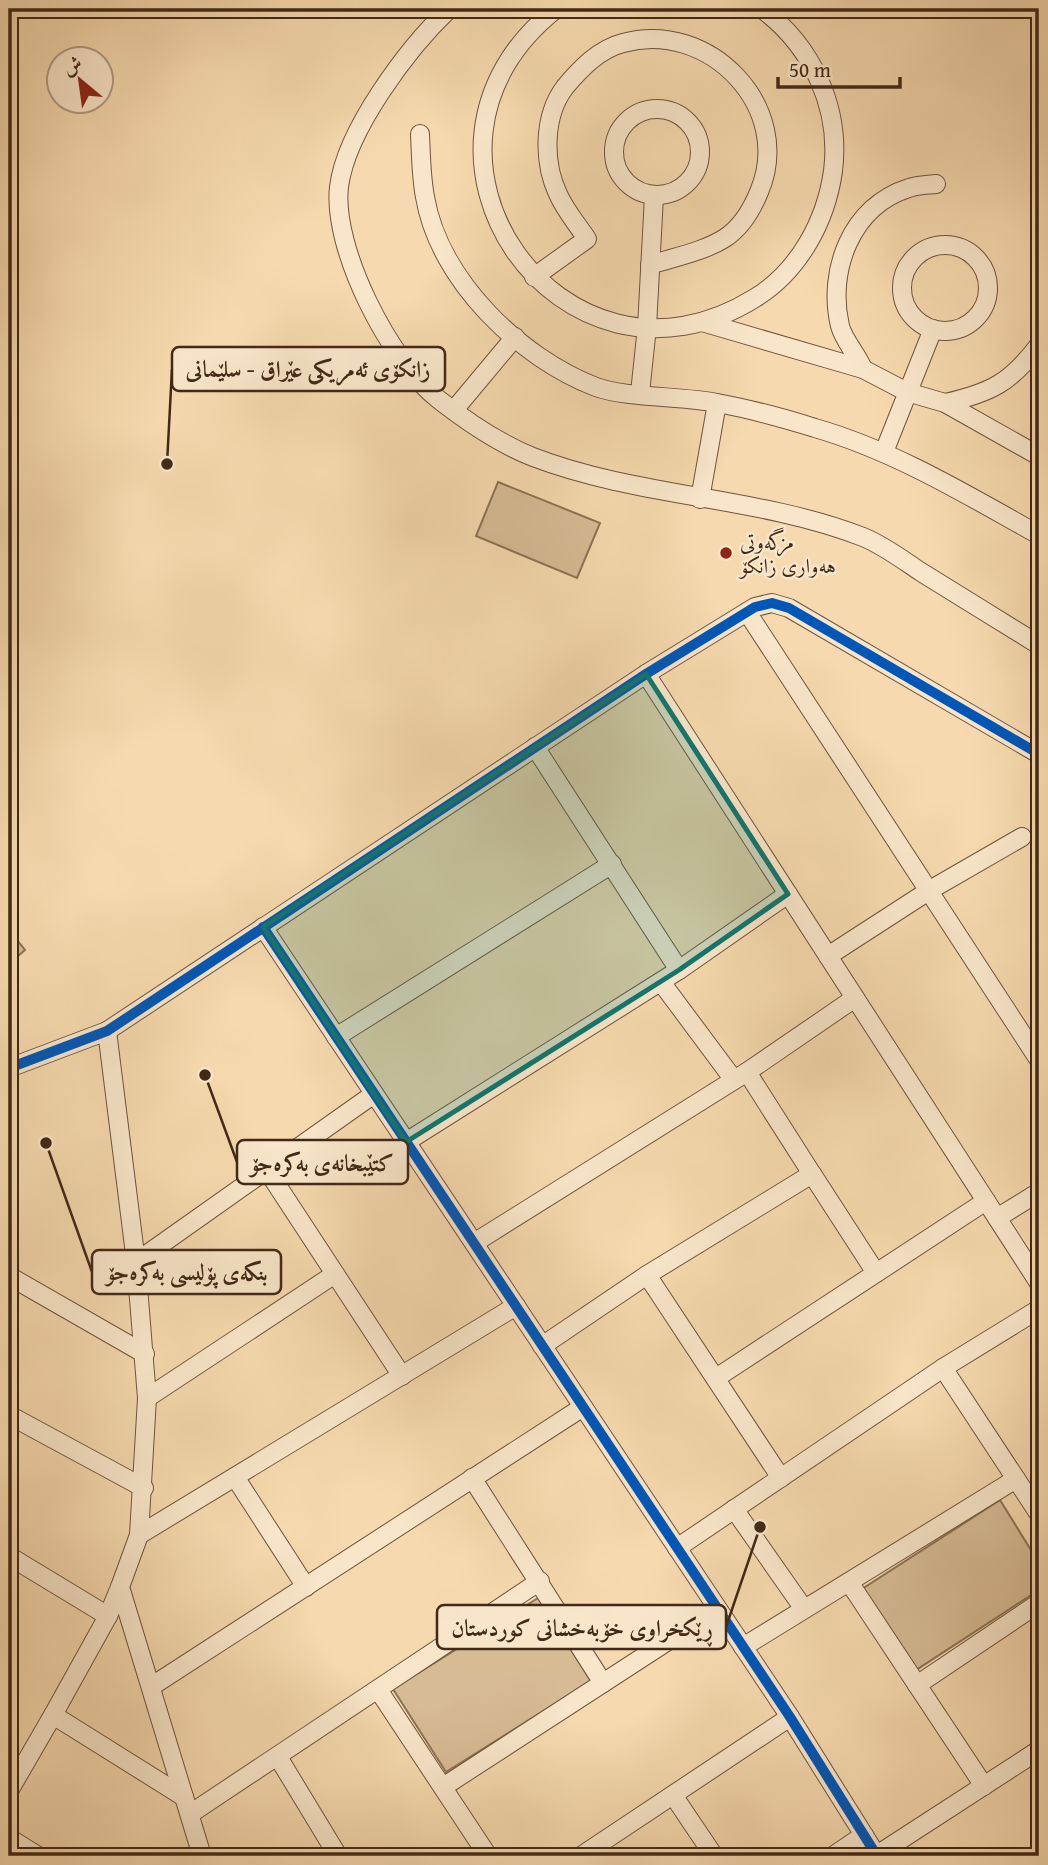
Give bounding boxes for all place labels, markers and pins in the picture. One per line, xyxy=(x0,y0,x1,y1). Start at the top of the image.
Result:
callout: زانکۆی ئەمریکی عێراق - سلێمانی xyxy=(172,347,445,391)
place label: مزگەوتی هەواری زانکۆ xyxy=(738,526,836,581)
marker: مزگەوتی هەواری زانکۆ xyxy=(718,545,734,561)
callout: کتێبخانەی بەکرەجۆ xyxy=(237,1140,408,1184)
callout: بنکەی پۆلیسی بەکرەجۆ xyxy=(92,1250,281,1294)
callout: ڕێکخراوی خۆبەخشانی کوردستان xyxy=(437,1605,726,1649)

